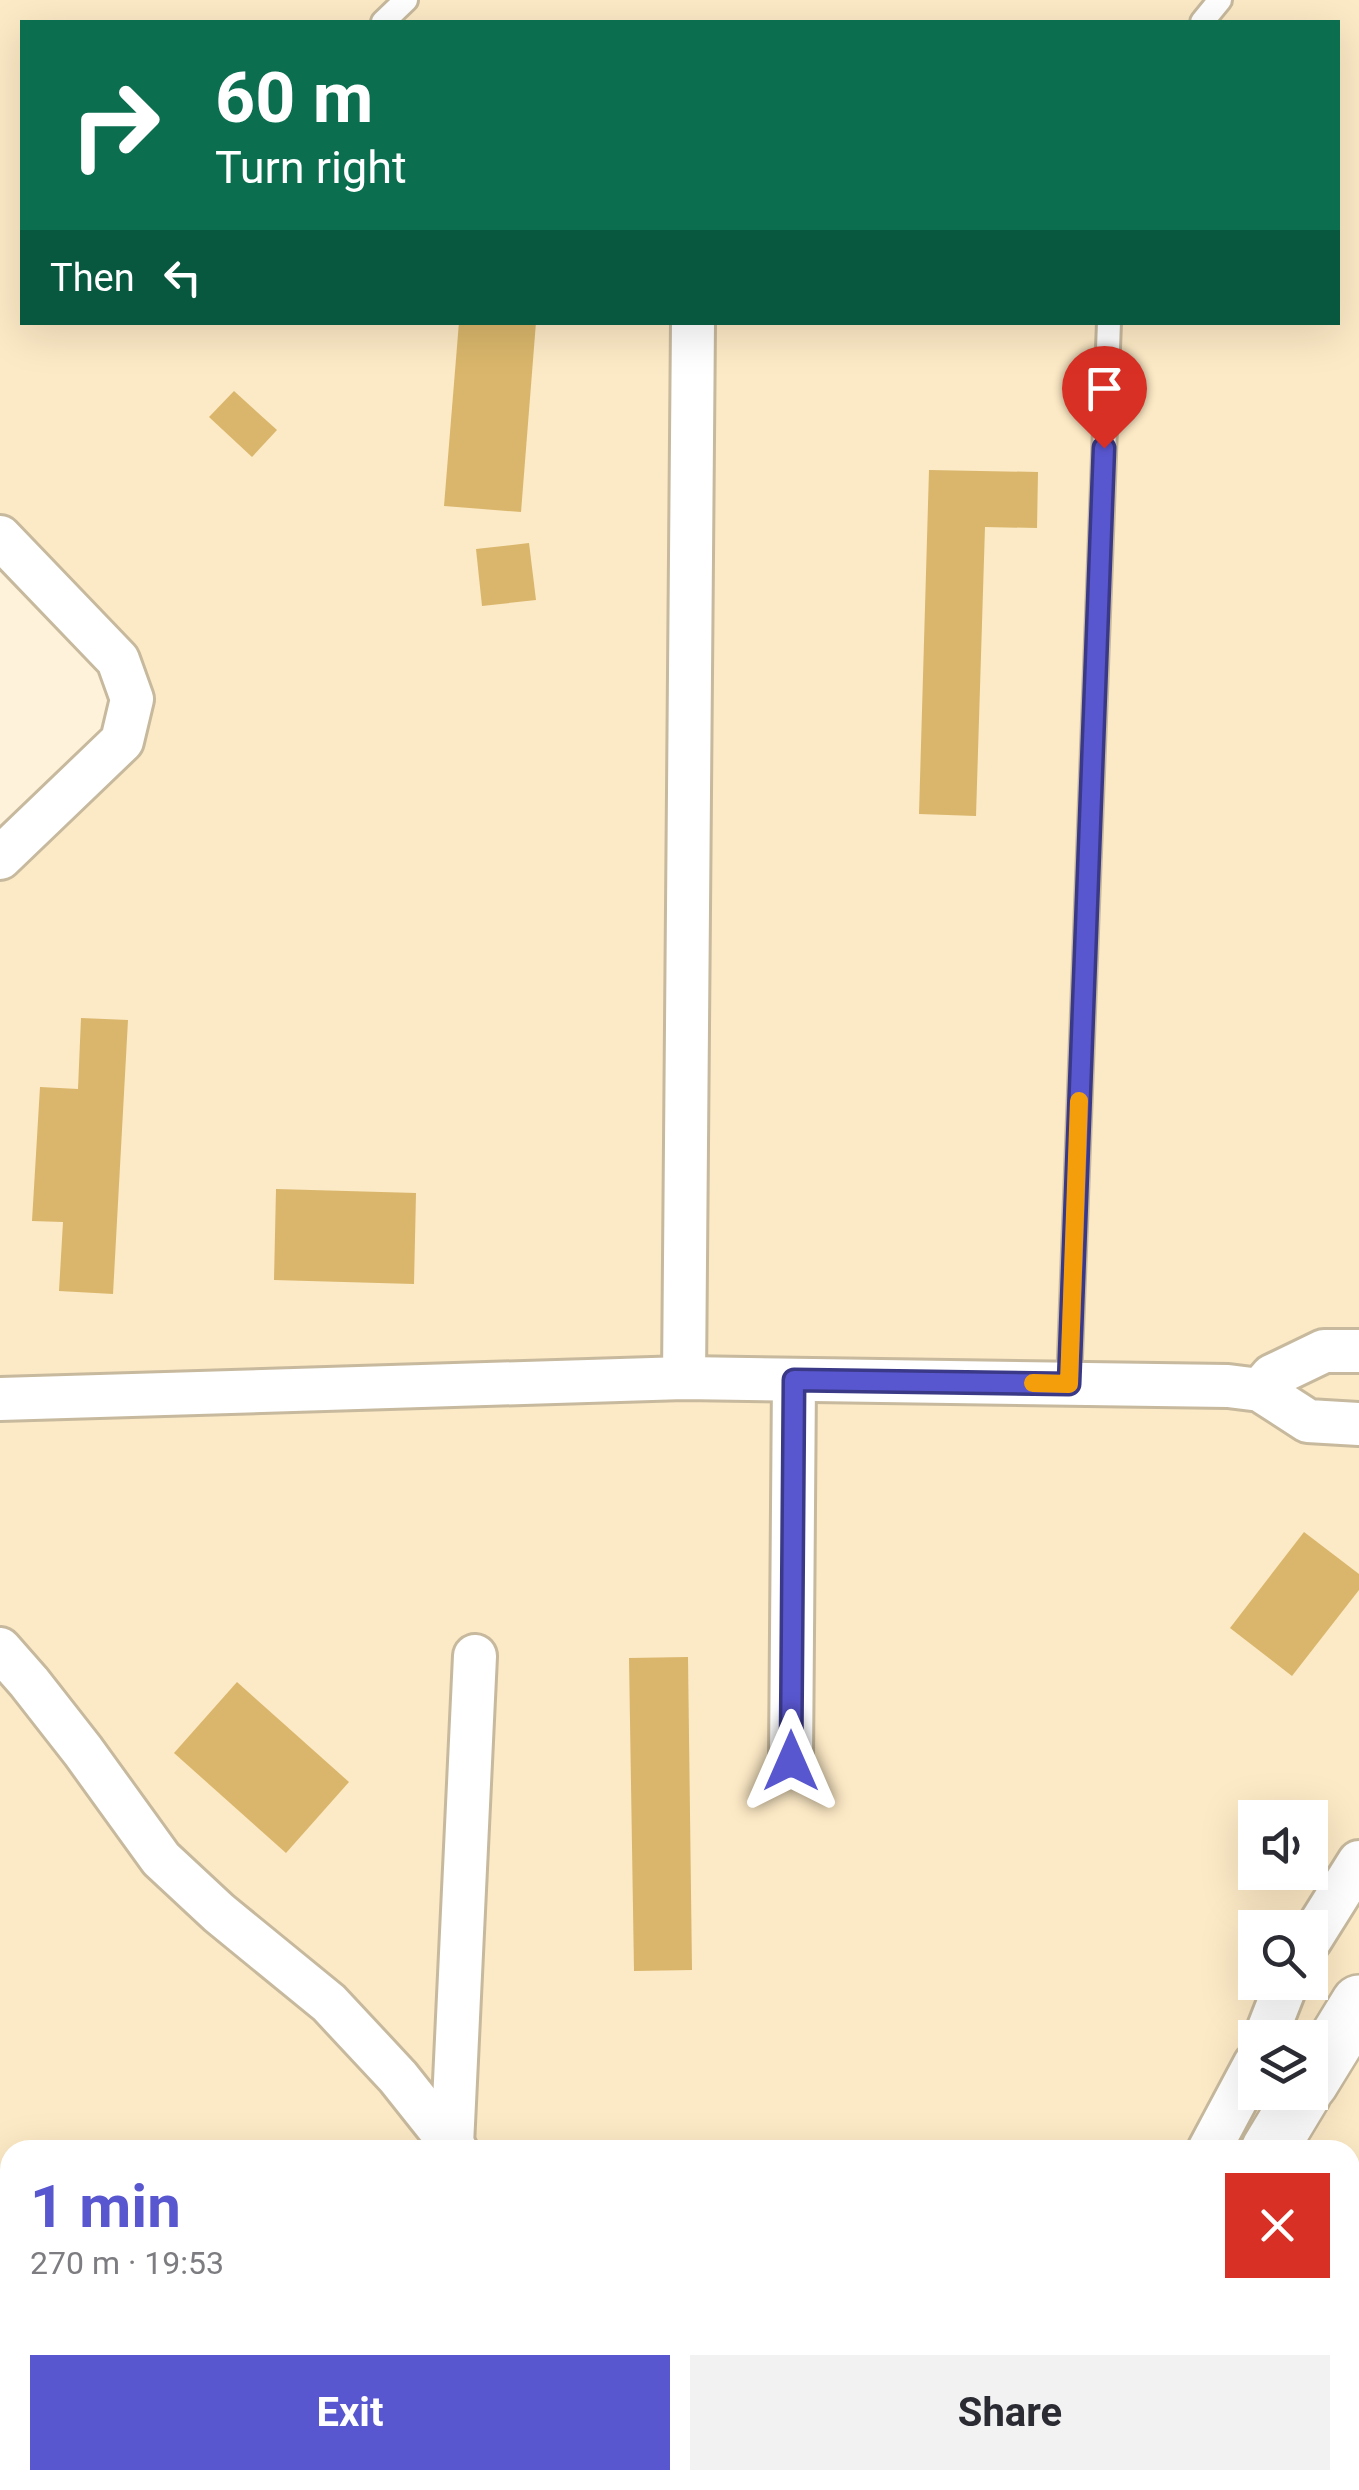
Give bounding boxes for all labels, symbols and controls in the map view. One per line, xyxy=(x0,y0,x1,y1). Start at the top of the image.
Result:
text: 60 m xyxy=(215,57,373,139)
icon: right xyxy=(50,60,180,190)
text: Turn right xyxy=(215,141,407,194)
icon: left xyxy=(155,250,210,305)
text: Then xyxy=(50,256,135,300)
pin xyxy=(1062,346,1147,449)
icon: arrive xyxy=(1077,361,1132,416)
position arrow xyxy=(739,1709,843,1813)
map controls xyxy=(1238,1800,1328,2110)
button: sound xyxy=(1238,1800,1328,1890)
button: search xyxy=(1238,1910,1328,2000)
button: layers xyxy=(1238,2020,1328,2110)
text: 1 min xyxy=(30,2171,181,2242)
button: close xyxy=(1225,2173,1330,2278)
text: 270 m · 19:53 xyxy=(30,2244,224,2282)
button: Exit xyxy=(30,2355,670,2470)
button: Share xyxy=(690,2355,1330,2470)

